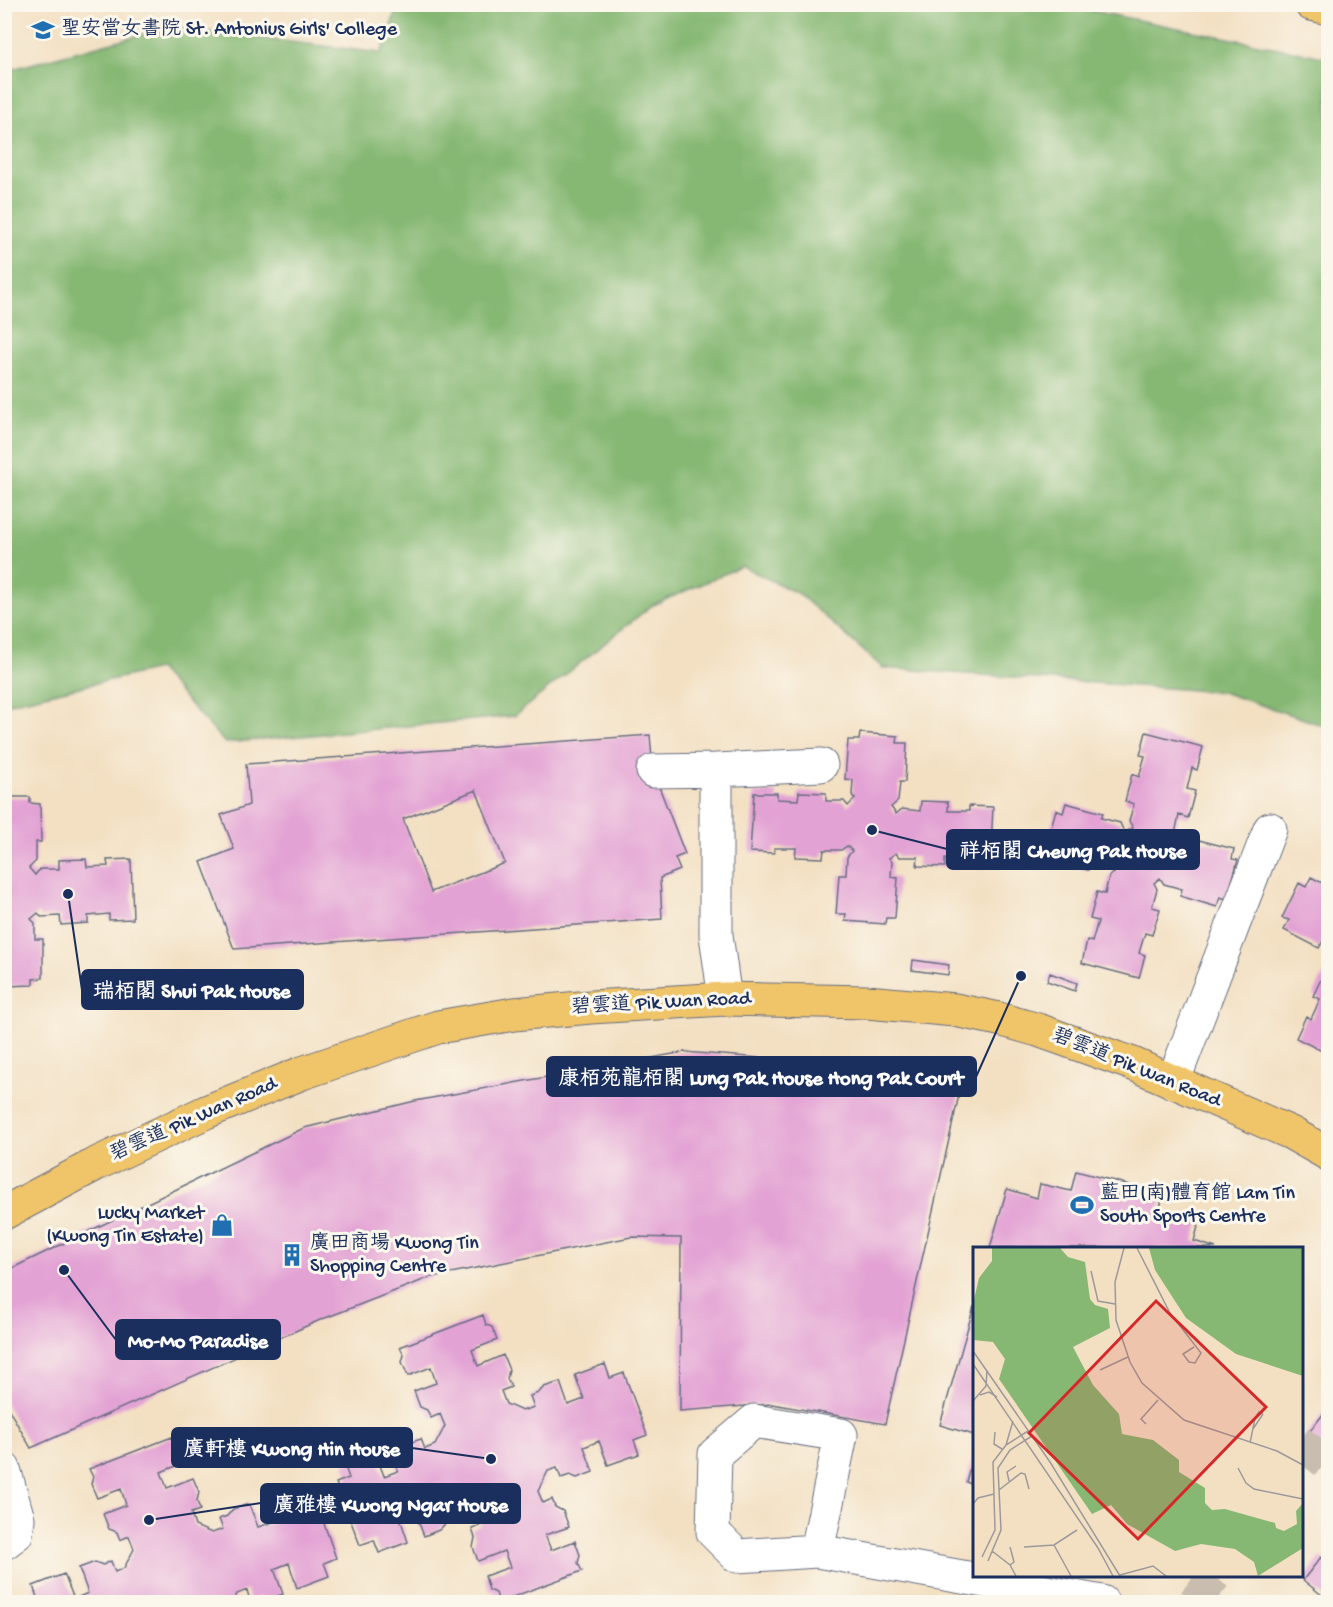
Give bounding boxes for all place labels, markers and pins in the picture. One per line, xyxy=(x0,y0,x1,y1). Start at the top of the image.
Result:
school or university icon: 聖安當女書院 St. Antonius Girls' College xyxy=(30,17,56,43)
place label: 聖安當女書院 St. Antonius Girls' College xyxy=(61,17,398,42)
callout: 祥栢閣 Cheung Pak House xyxy=(947,830,1199,869)
callout: 瑞栢閣 Shui Pak House xyxy=(82,970,303,1009)
callout: 康栢苑龍栢閣 Lung Pak House Hong Pak Court xyxy=(547,1057,976,1096)
place label: 藍田(南)體育館 Lam Tin South Sports Centre xyxy=(1100,1181,1295,1229)
sports icon: 藍田(南)體育館 Lam Tin South Sports Centre xyxy=(1069,1192,1095,1218)
place label: Lucky Market (Kwong Tin Estate) xyxy=(46,1203,206,1249)
shop icon: Lucky Market (Kwong Tin Estate) xyxy=(209,1212,235,1238)
place label: 廣田商場 Kwong Tin Shopping Centre xyxy=(310,1231,479,1279)
building icon: 廣田商場 Kwong Tin Shopping Centre xyxy=(279,1242,305,1268)
callout: Mo-Mo Paradise xyxy=(116,1320,280,1359)
callout: 廣軒樓 Kwong Hin House xyxy=(172,1428,412,1467)
callout: 廣雅樓 Kwong Ngar House xyxy=(261,1484,520,1523)

